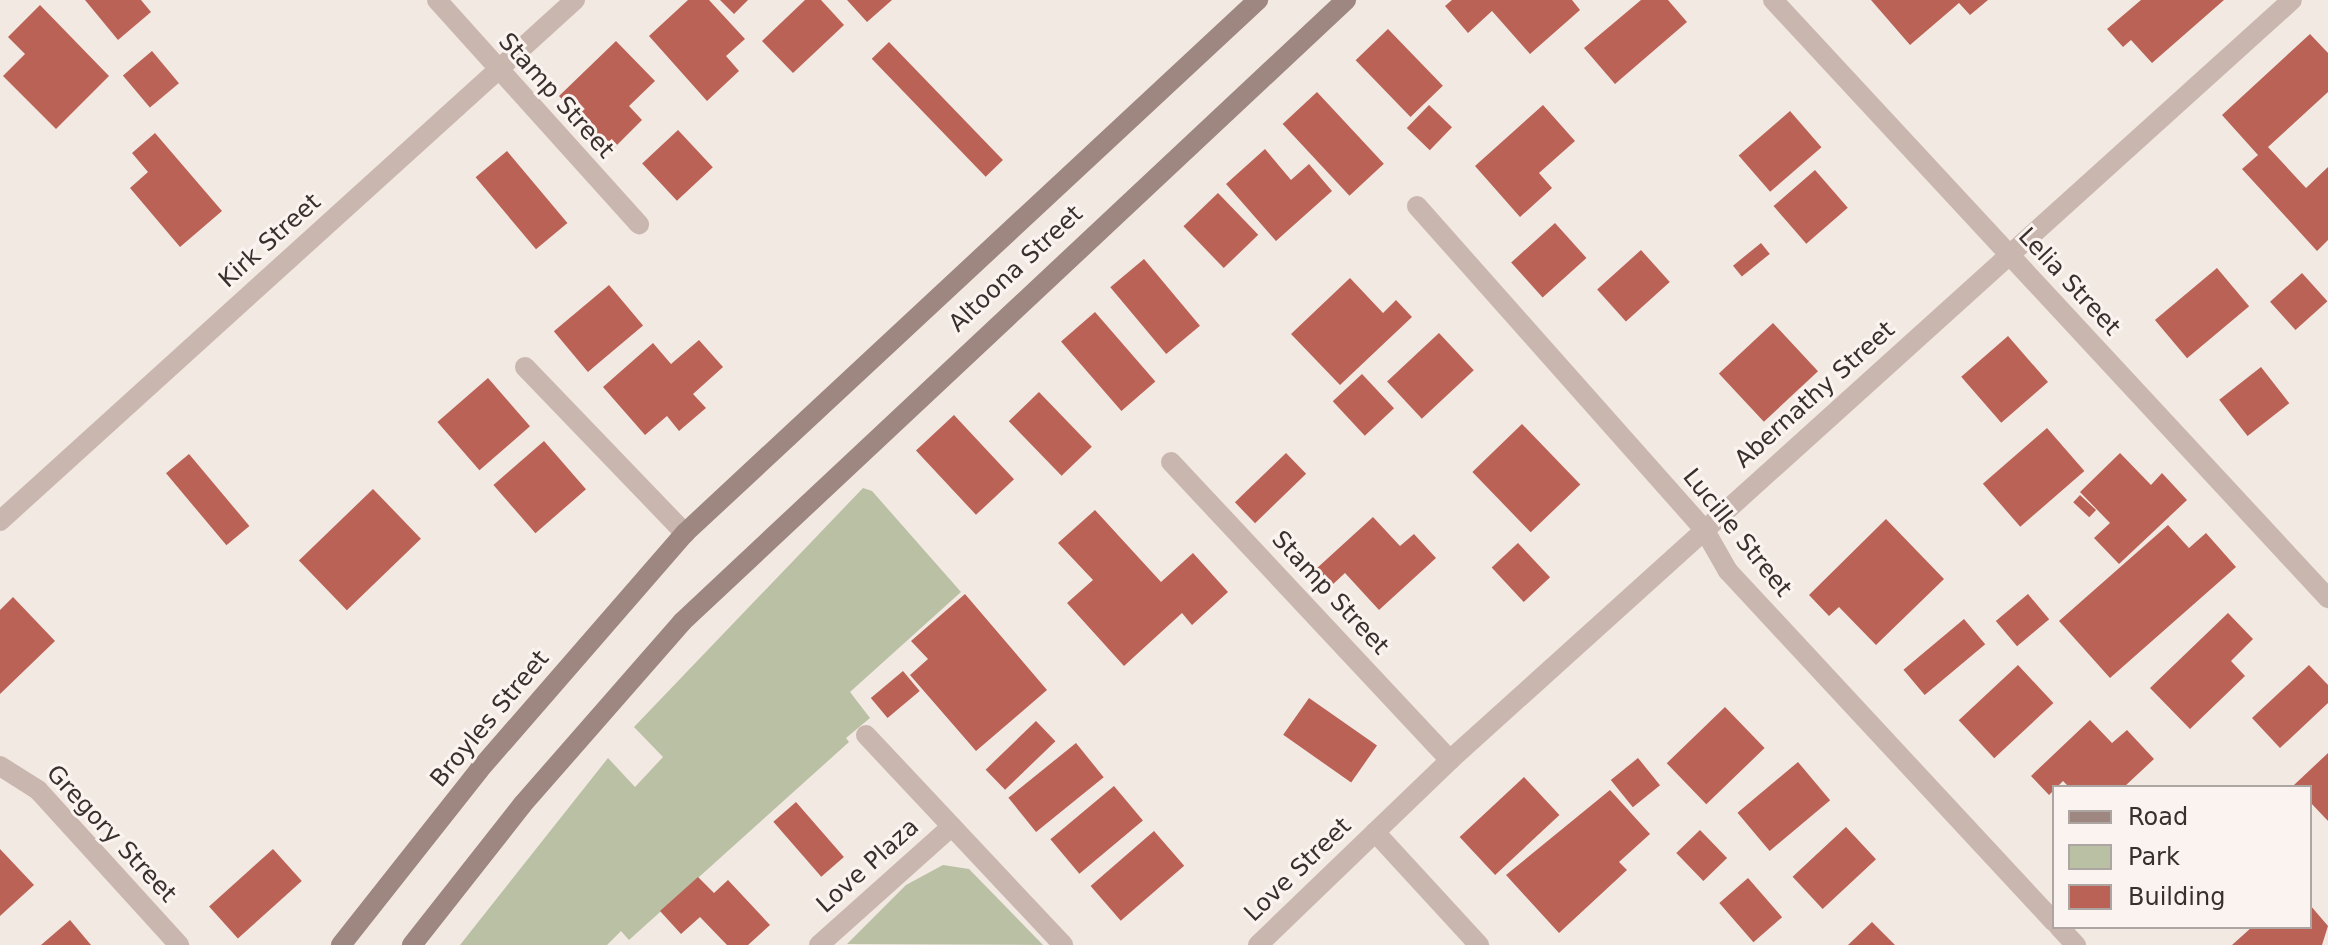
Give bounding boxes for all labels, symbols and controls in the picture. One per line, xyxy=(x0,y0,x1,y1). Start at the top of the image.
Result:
street label: Stamp Street xyxy=(492,27,620,165)
street label: Kirk Street xyxy=(213,188,327,294)
street label: Altoona Street xyxy=(943,200,1089,338)
street label: Lelia Street xyxy=(2012,222,2126,342)
street label: Abernathy Street xyxy=(1729,316,1901,474)
street label: Lucille Street xyxy=(1677,463,1797,603)
street label: Stamp Street xyxy=(1265,525,1395,661)
street label: Broyles Street xyxy=(425,645,555,793)
street label: Gregory Street xyxy=(40,759,182,909)
legend xyxy=(2052,785,2312,929)
text: Road xyxy=(2128,803,2188,831)
street label: Love Street xyxy=(1239,812,1357,928)
street label: Love Plaza xyxy=(811,813,925,919)
text: Park xyxy=(2128,843,2180,871)
text: Building xyxy=(2128,883,2225,911)

